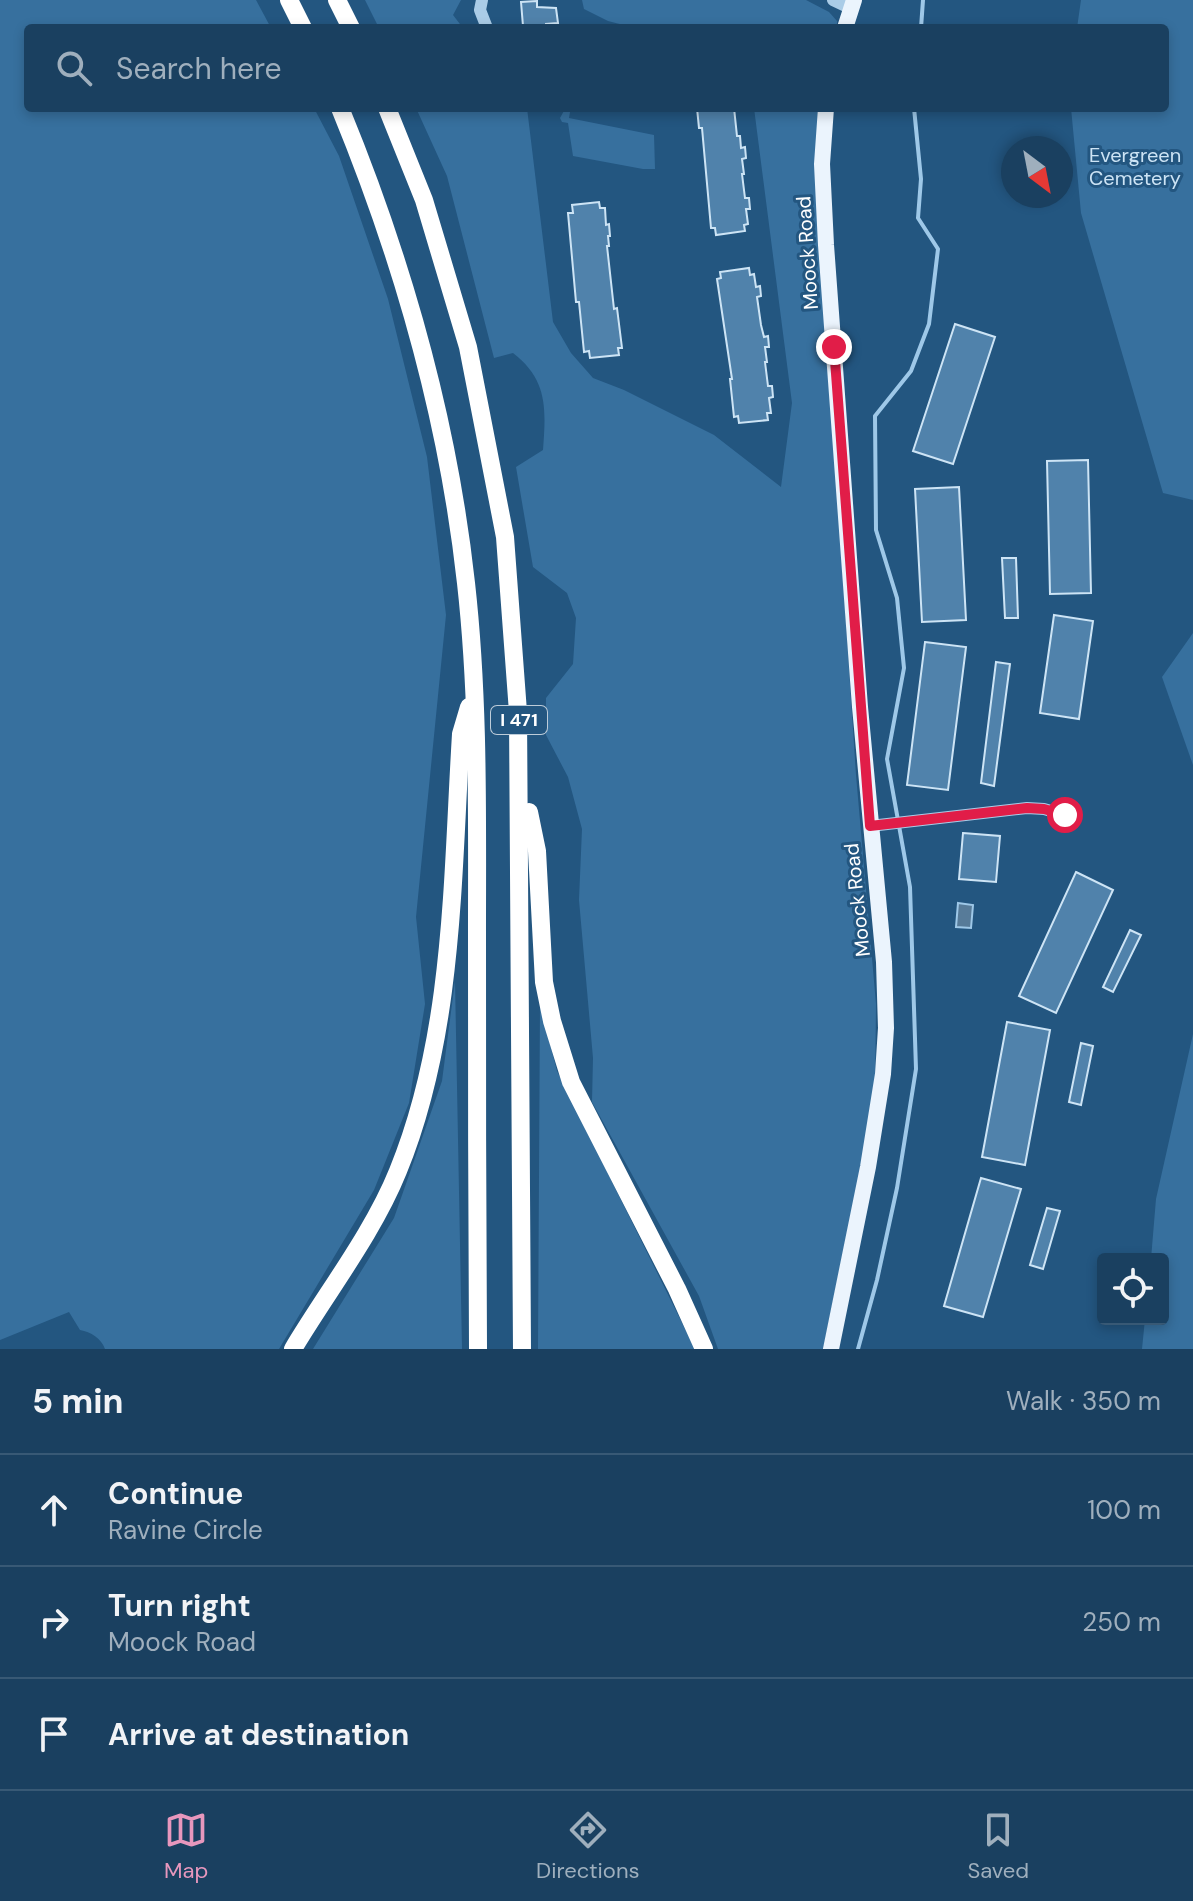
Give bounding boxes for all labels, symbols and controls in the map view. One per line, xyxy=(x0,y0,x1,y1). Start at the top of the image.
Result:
search box xyxy=(24,24,1169,112)
icon: search xyxy=(52,46,96,90)
text: Search here xyxy=(116,49,282,88)
north arrow xyxy=(1001,136,1073,208)
park label: Evergreen Cemetery xyxy=(1089,142,1181,191)
street label: Moock Road xyxy=(790,195,824,311)
route end xyxy=(816,329,852,365)
road number: I 471 xyxy=(491,706,547,734)
route start xyxy=(1047,797,1083,833)
street label: Moock Road xyxy=(838,842,876,958)
map controls xyxy=(1097,1253,1169,1325)
button: locate xyxy=(1097,1253,1169,1325)
text: 5 min xyxy=(32,1379,123,1424)
text: Walk · 350 m xyxy=(1006,1384,1161,1418)
text: Continue xyxy=(108,1474,243,1513)
icon: ahead xyxy=(32,1488,76,1532)
text: 100 m xyxy=(1087,1493,1161,1527)
text: Ravine Circle xyxy=(108,1513,263,1547)
text: Turn right xyxy=(108,1586,251,1625)
icon: right xyxy=(32,1600,76,1644)
text: 250 m xyxy=(1082,1605,1161,1639)
text: Moock Road xyxy=(108,1625,256,1659)
icon: arrive xyxy=(32,1712,76,1756)
text: Arrive at destination xyxy=(108,1715,409,1754)
tab: Map xyxy=(164,1808,208,1885)
tab: Directions xyxy=(536,1808,640,1885)
tab: Saved xyxy=(967,1808,1029,1885)

